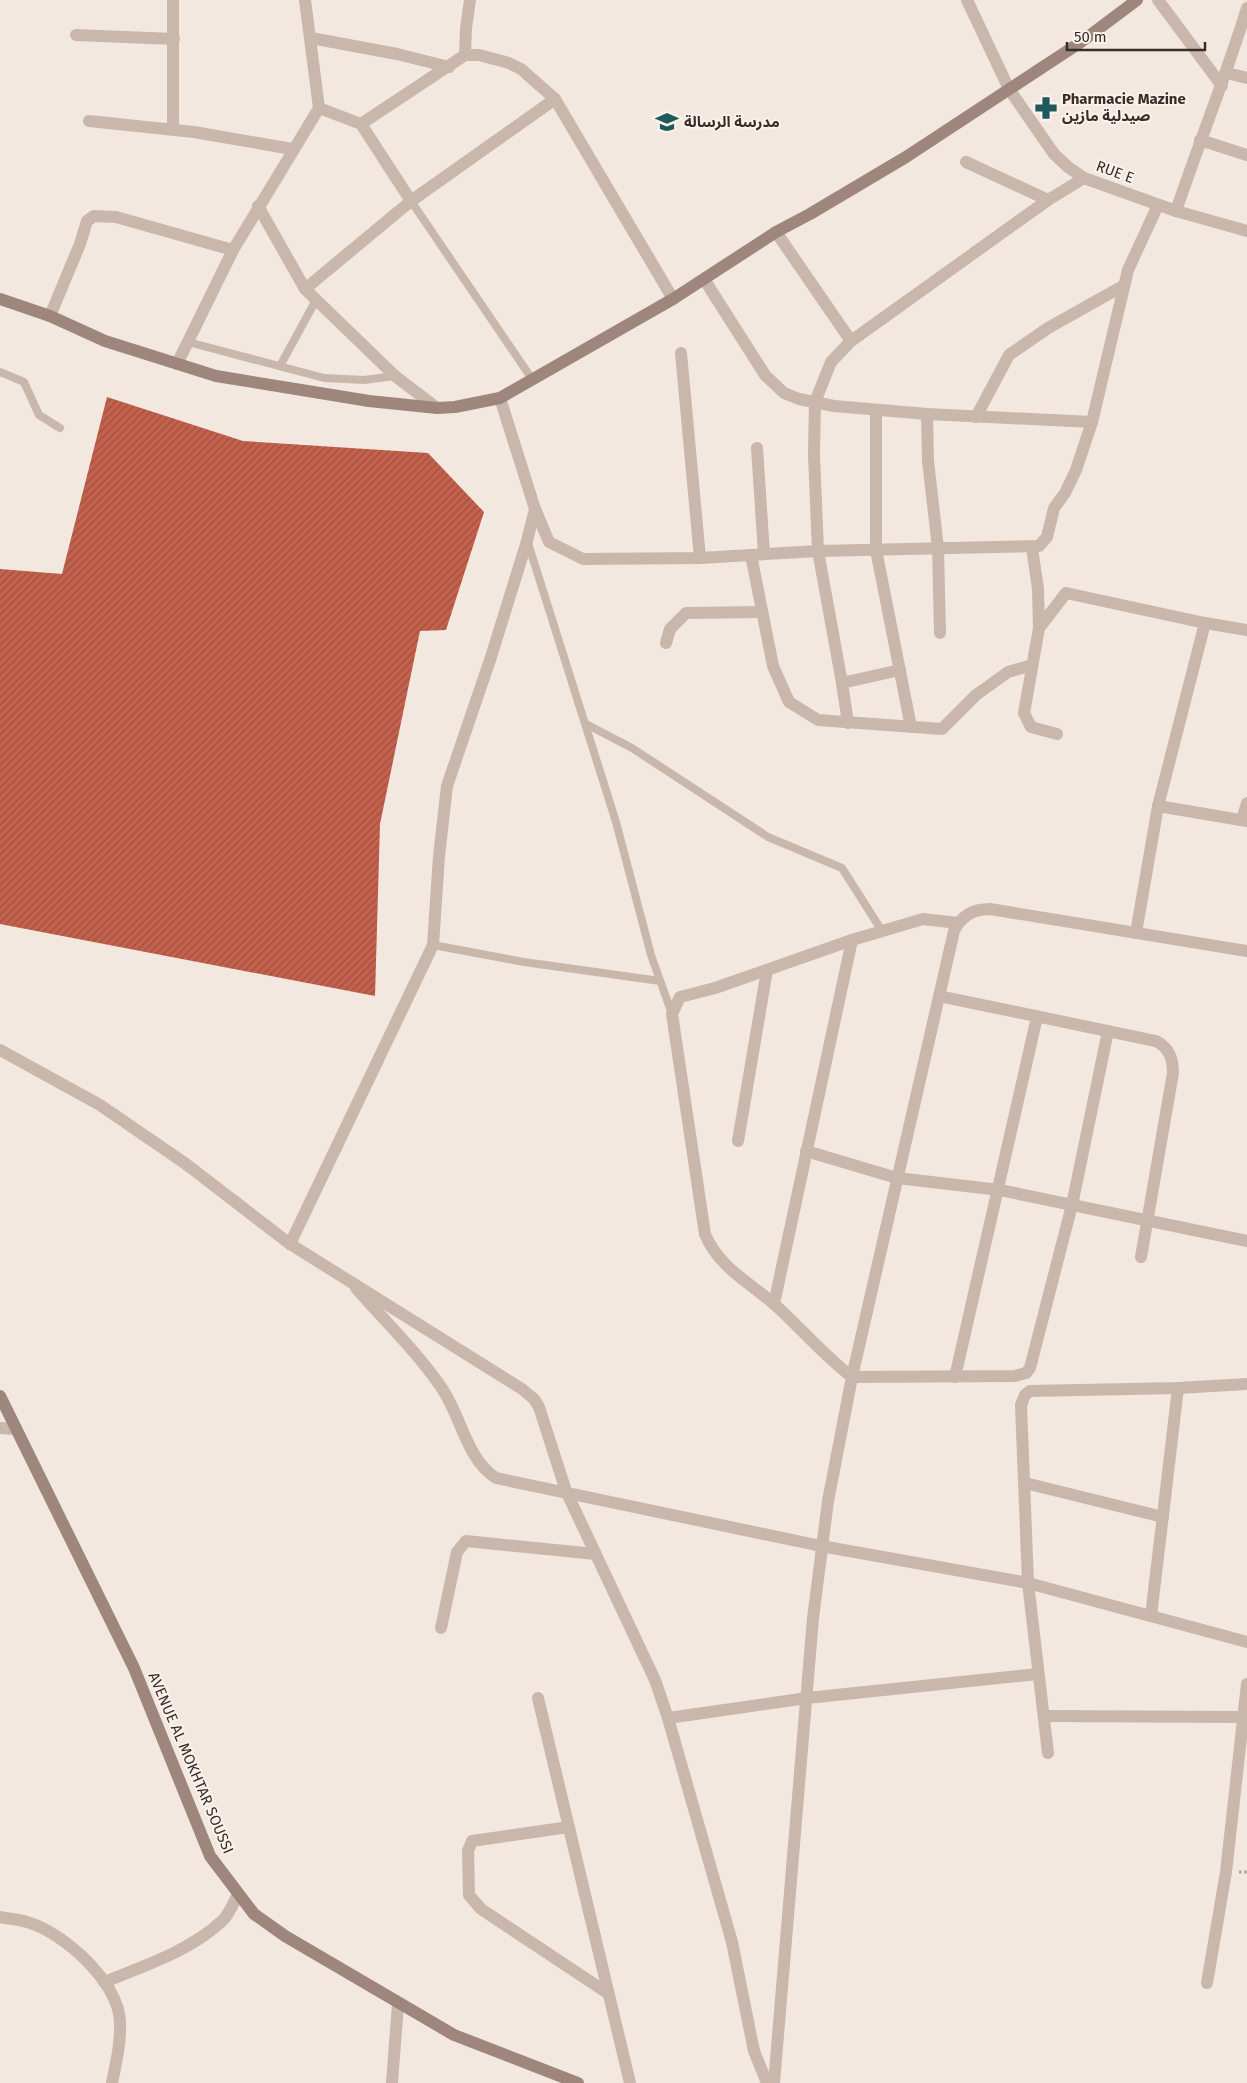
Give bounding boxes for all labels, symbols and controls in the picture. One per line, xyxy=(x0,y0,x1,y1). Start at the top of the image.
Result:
scale bar xyxy=(1067,20,1204,52)
text: 50 m xyxy=(1074,28,1107,46)
place label: Pharmacie Mazine صيدلية مازين xyxy=(1062,90,1186,125)
pharmacy icon: Pharmacie Mazine صيدلية مازين xyxy=(1033,95,1059,121)
school or university icon: مدرسة الرسالة xyxy=(654,109,680,135)
place label: مدرسة الرسالة xyxy=(684,113,780,131)
street label: RUE E xyxy=(1094,157,1136,187)
street label: AVENUE AL MOKHTAR SOUSSI xyxy=(145,1669,237,1857)

